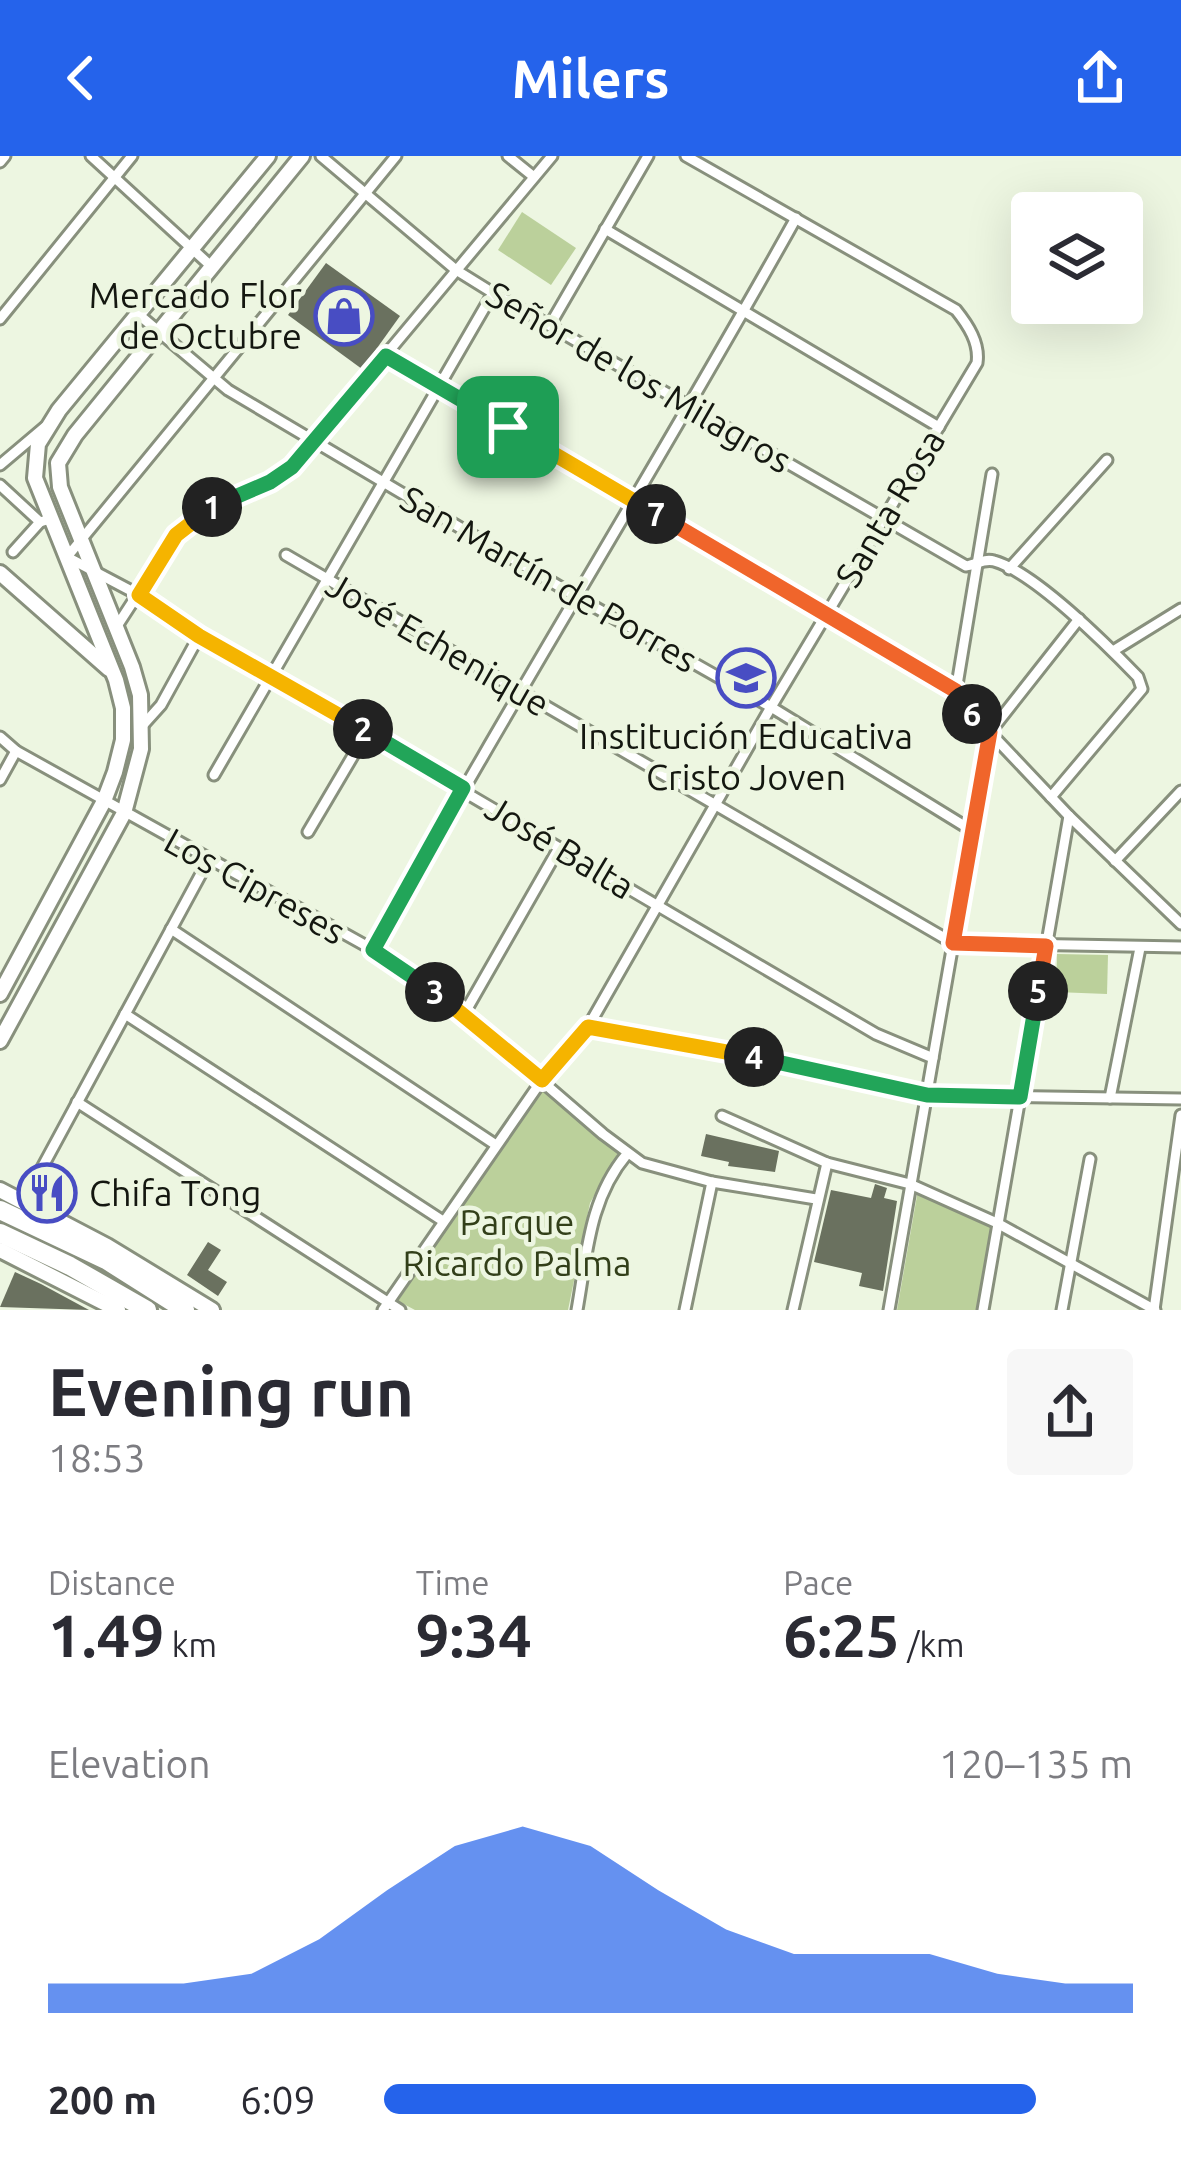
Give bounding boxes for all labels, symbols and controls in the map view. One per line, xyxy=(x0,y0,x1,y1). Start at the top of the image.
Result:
icon: back xyxy=(48,45,114,111)
icon: share xyxy=(1067,45,1133,111)
text: Milers xyxy=(511,48,670,108)
map controls xyxy=(1011,192,1143,324)
button: layers xyxy=(1011,192,1143,324)
street label: Señor de los Milagros xyxy=(480,273,799,481)
place label: Mercado Flor de Octubre xyxy=(89,274,302,356)
shop icon: Mercado Flor de Octubre xyxy=(313,285,375,347)
pin xyxy=(457,376,559,478)
icon: arrive xyxy=(475,394,541,460)
street label: Santa Rosa xyxy=(827,422,953,594)
pin: 1 xyxy=(182,477,242,537)
street label: San Martín de Porres xyxy=(394,477,705,680)
pin: 7 xyxy=(626,484,686,544)
text: 1 xyxy=(203,488,221,525)
text: 7 xyxy=(647,495,665,532)
street label: José Echenique xyxy=(319,563,557,724)
school or university icon: Institución Educativa Cristo Joven xyxy=(715,647,777,709)
pin: 6 xyxy=(942,684,1002,744)
text: 6 xyxy=(963,695,981,732)
pin: 2 xyxy=(333,699,393,759)
text: 2 xyxy=(354,710,372,747)
place label: Institución Educativa Cristo Joven xyxy=(579,715,913,797)
street label: José Balta xyxy=(479,786,642,907)
street label: Los Cipreses xyxy=(158,819,353,952)
pin: 5 xyxy=(1008,961,1068,1021)
pin: 3 xyxy=(405,962,465,1022)
text: 5 xyxy=(1029,972,1047,1009)
text: 3 xyxy=(426,973,444,1010)
pin: 4 xyxy=(724,1027,784,1087)
text: 4 xyxy=(745,1038,763,1075)
restaurant icon: Chifa Tong xyxy=(16,1162,78,1224)
place label: Chifa Tong xyxy=(89,1172,261,1213)
park label: Parque Ricardo Palma xyxy=(402,1201,632,1283)
button: share xyxy=(1007,1349,1133,1475)
text: Evening run xyxy=(48,1354,414,1428)
text: 18:53 xyxy=(48,1436,146,1479)
text: Distance xyxy=(48,1564,176,1601)
text: Time xyxy=(416,1564,489,1601)
text: Pace xyxy=(783,1564,853,1601)
text: 1.49 xyxy=(48,1601,164,1668)
text: 9:34 xyxy=(416,1601,532,1668)
text: 6:25 xyxy=(783,1601,900,1668)
text: km xyxy=(164,1626,217,1663)
text: /km xyxy=(900,1626,965,1663)
text: Elevation xyxy=(48,1742,211,1785)
text: 120–135 m xyxy=(939,1742,1133,1785)
text: 200 m xyxy=(48,2078,157,2121)
text: 6:09 xyxy=(240,2078,316,2121)

